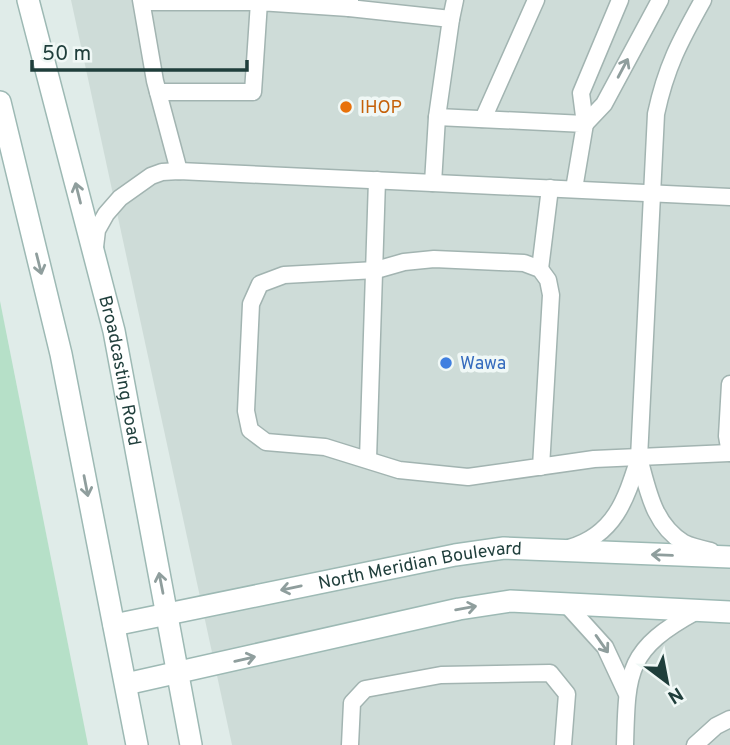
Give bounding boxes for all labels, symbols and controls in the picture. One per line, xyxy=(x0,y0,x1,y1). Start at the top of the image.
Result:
scale bar xyxy=(32,28,247,72)
text: 50 m xyxy=(42,41,91,68)
one-way arrow xyxy=(617,58,630,79)
place label: IHOP xyxy=(360,97,402,120)
marker: IHOP xyxy=(338,99,354,115)
one-way arrow xyxy=(71,182,84,205)
one-way arrow xyxy=(33,252,46,274)
street label: Broadcasting Road xyxy=(92,293,145,448)
place label: Wawa xyxy=(460,353,506,376)
marker: Wawa xyxy=(438,355,454,371)
one-way arrow xyxy=(80,474,93,497)
street label: North Meridian Boulevard xyxy=(316,538,522,596)
one-way arrow xyxy=(651,548,674,561)
one-way arrow xyxy=(154,572,167,595)
one-way arrow xyxy=(280,582,303,596)
one-way arrow xyxy=(454,601,477,614)
one-way arrow xyxy=(595,634,609,653)
north arrow xyxy=(632,647,702,717)
one-way arrow xyxy=(233,652,256,665)
text: N xyxy=(663,681,687,709)

